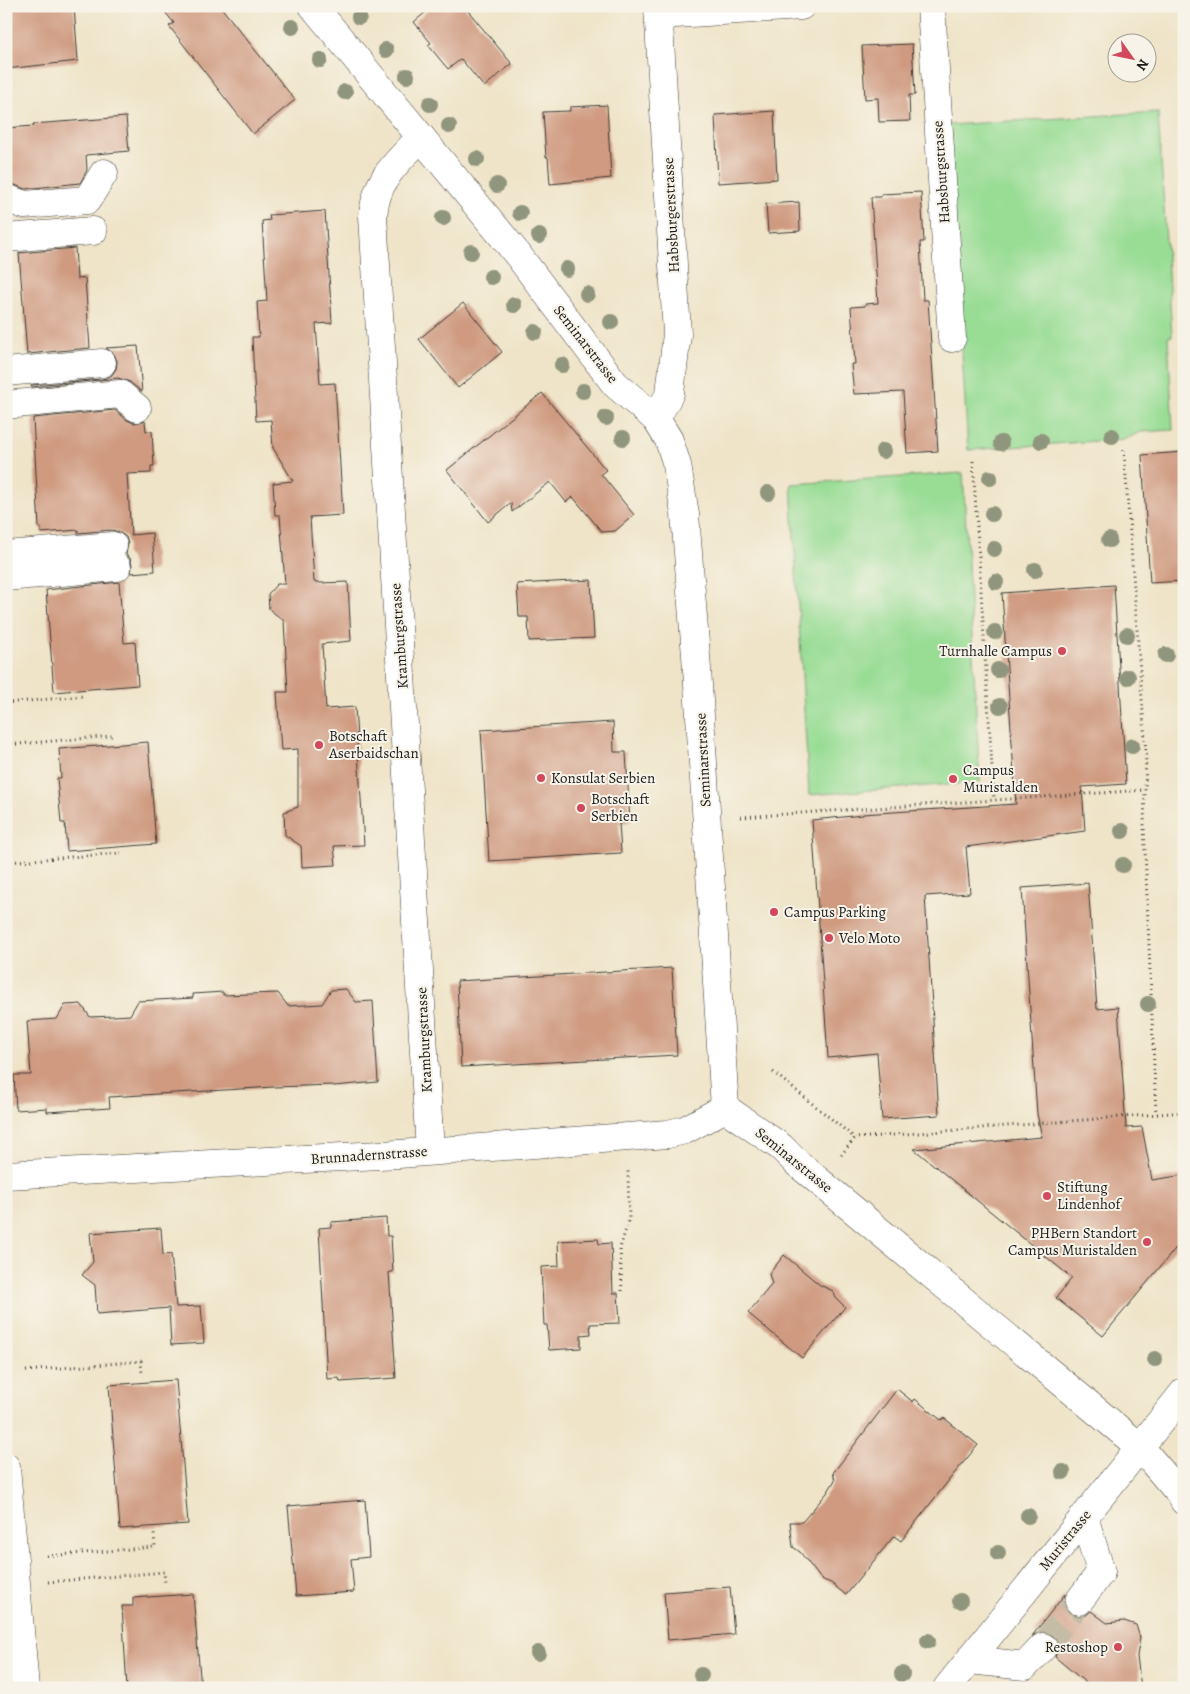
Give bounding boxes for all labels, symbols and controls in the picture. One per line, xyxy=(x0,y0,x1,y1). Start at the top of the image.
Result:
north arrow xyxy=(1108,32,1158,82)
text: N xyxy=(1132,55,1153,74)
street label: Habsburgstrasse xyxy=(927,120,955,224)
street label: Habsburgerstrasse xyxy=(658,157,684,273)
street label: Seminarstrasse xyxy=(549,301,623,388)
street label: Kramburgstrasse xyxy=(385,582,413,689)
place label: Turnhalle Campus xyxy=(939,641,1052,661)
marker: Turnhalle Campus xyxy=(1056,645,1068,657)
street label: Seminarstrasse xyxy=(691,712,715,808)
place label: Botschaft Aserbaidschan xyxy=(328,726,419,763)
marker: Botschaft Aserbaidschan xyxy=(313,739,325,751)
place label: Campus Muristalden xyxy=(963,760,1038,797)
place label: Konsulat Serbien xyxy=(551,768,655,788)
marker: Konsulat Serbien xyxy=(535,772,547,784)
marker: Campus Muristalden xyxy=(947,773,959,785)
place label: Botschaft Serbien xyxy=(591,789,649,826)
marker: Botschaft Serbien xyxy=(575,802,587,814)
place label: Campus Parking xyxy=(784,902,887,922)
marker: Campus Parking xyxy=(768,906,780,918)
place label: Velo Moto xyxy=(838,928,900,948)
marker: Velo Moto xyxy=(823,932,835,944)
street label: Kramburgstrasse xyxy=(411,986,437,1093)
street label: Seminarstrasse xyxy=(751,1123,837,1198)
street label: Brunnadernstrasse xyxy=(310,1141,428,1169)
place label: Stiftung Lindenhof xyxy=(1057,1177,1123,1214)
marker: Stiftung Lindenhof xyxy=(1041,1190,1053,1202)
place label: PHBern Standort Campus Muristalden xyxy=(1008,1223,1137,1260)
marker: PHBern Standort Campus Muristalden xyxy=(1141,1236,1153,1248)
street label: Muristrasse xyxy=(1034,1505,1096,1575)
place label: Restoshop xyxy=(1045,1637,1108,1657)
marker: Restoshop xyxy=(1112,1641,1124,1653)

